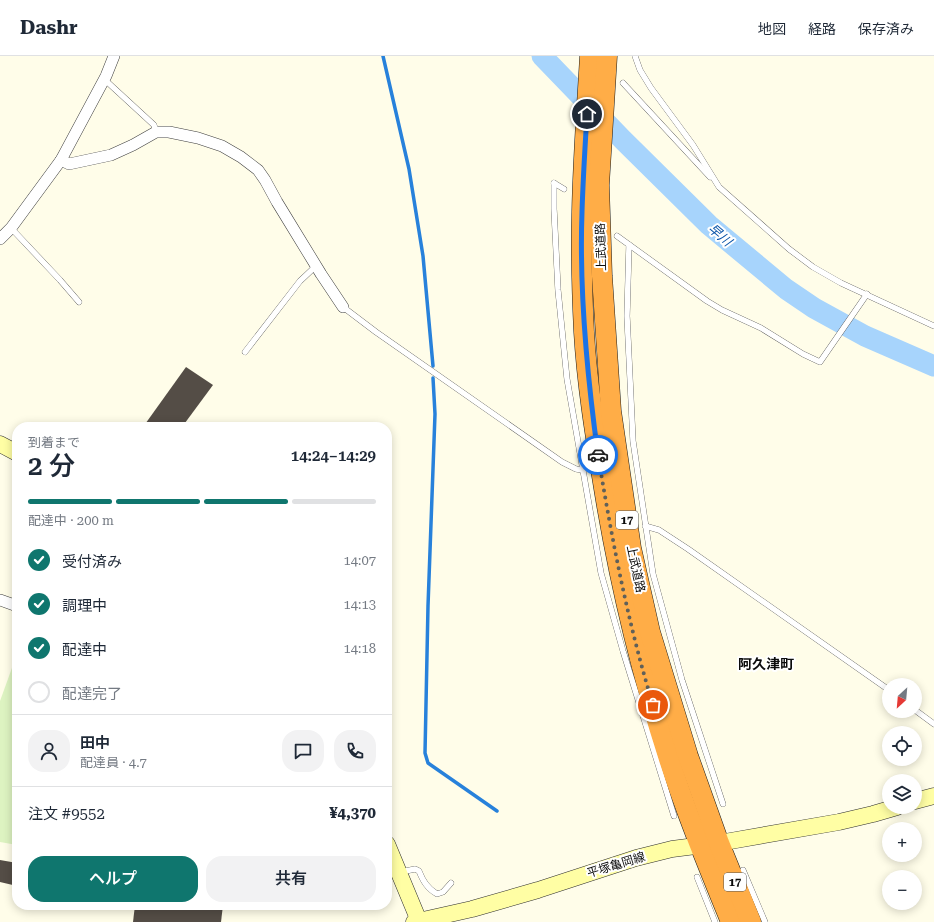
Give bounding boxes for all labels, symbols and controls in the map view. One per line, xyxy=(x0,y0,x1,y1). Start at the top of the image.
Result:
text: Dashr xyxy=(20,16,78,39)
text: 地図 xyxy=(758,21,786,37)
text: 経路 xyxy=(808,21,836,37)
text: 保存済み xyxy=(858,21,914,37)
pin xyxy=(570,97,604,131)
icon: home xyxy=(576,103,598,125)
water label: 早川 xyxy=(705,221,736,250)
street label: 上武道路 xyxy=(593,223,609,271)
text: 到着まで xyxy=(28,435,80,450)
courier xyxy=(578,435,618,475)
icon: car xyxy=(587,444,609,466)
text: 14:24–14:29 xyxy=(291,447,376,465)
text: 2 分 xyxy=(28,451,75,481)
road number: 17 xyxy=(616,511,638,529)
text: 配達中 · 200 m xyxy=(28,513,114,528)
street label: 上武道路 xyxy=(624,544,648,594)
icon: check xyxy=(28,549,50,571)
text: 受付済み xyxy=(62,553,122,571)
text: 14:07 xyxy=(344,553,376,568)
icon: check xyxy=(28,593,50,615)
text: 調理中 xyxy=(62,597,107,615)
text: 14:13 xyxy=(344,597,376,612)
icon: check xyxy=(28,637,50,659)
text: 配達中 xyxy=(62,641,107,659)
text: 14:18 xyxy=(344,641,376,656)
district label: 阿久津町 xyxy=(738,656,794,672)
north arrow xyxy=(882,678,922,718)
map controls xyxy=(882,678,922,910)
text: 配達完了 xyxy=(62,685,122,703)
pin xyxy=(636,688,670,722)
icon: bag xyxy=(642,694,664,716)
button: locate xyxy=(882,726,922,766)
button: person xyxy=(28,730,70,772)
button: chat xyxy=(282,730,324,772)
button: phone xyxy=(334,730,376,772)
text: 田中 xyxy=(80,734,110,752)
text: 配達員 · 4.7 xyxy=(80,755,147,770)
button: layers xyxy=(882,774,922,814)
text: ¥4,370 xyxy=(329,804,376,822)
text: 注文 #9552 xyxy=(28,805,105,823)
button: + xyxy=(882,822,922,862)
street label: 平塚亀岡線 xyxy=(585,850,647,880)
button: ヘルプ xyxy=(28,856,198,902)
button: 共有 xyxy=(206,856,376,902)
button: − xyxy=(882,870,922,910)
road number: 17 xyxy=(724,873,746,891)

